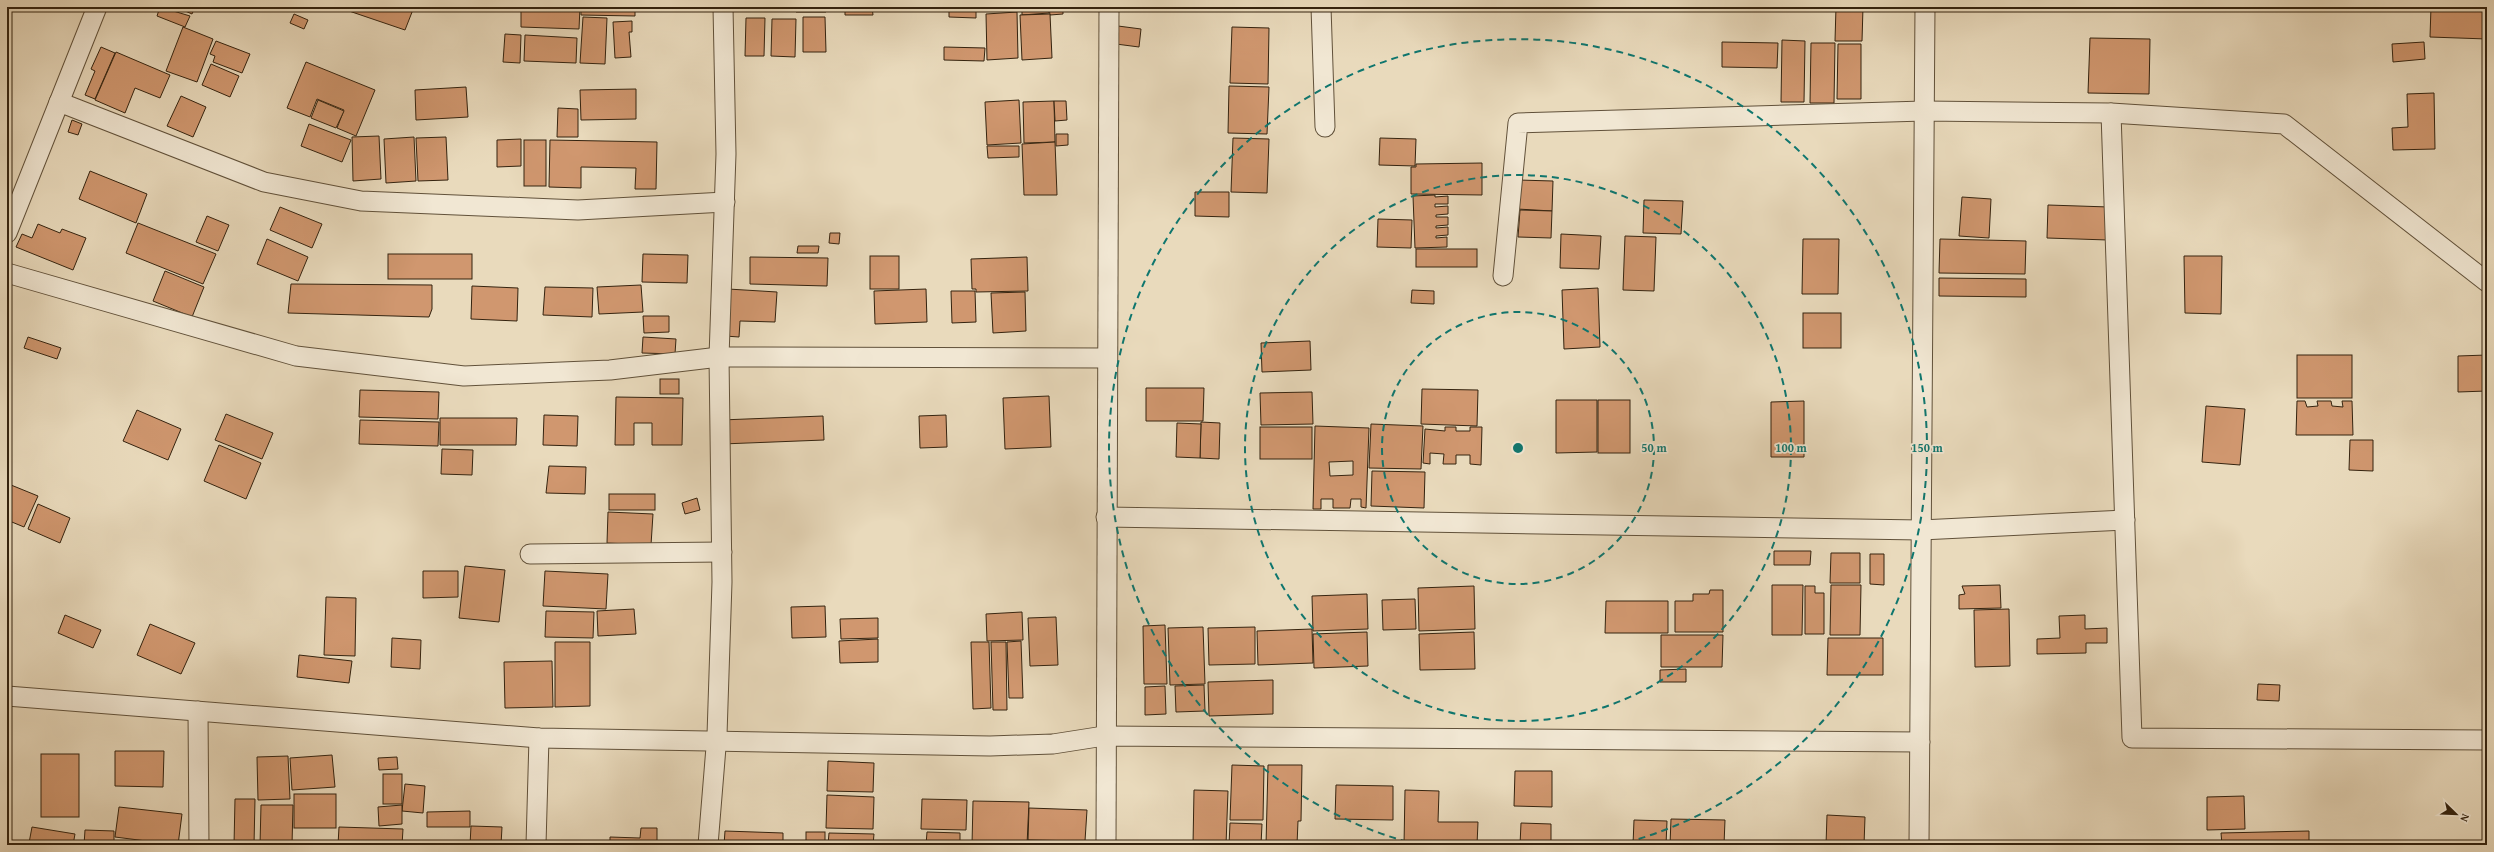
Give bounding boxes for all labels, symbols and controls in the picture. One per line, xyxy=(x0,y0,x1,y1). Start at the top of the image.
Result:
text: 50 m xyxy=(1641,439,1667,456)
text: 100 m xyxy=(1775,439,1808,456)
text: 150 m xyxy=(1911,439,1944,456)
centre of rings xyxy=(1511,441,1525,455)
north arrow xyxy=(2436,794,2476,834)
text: N xyxy=(2456,811,2474,825)

